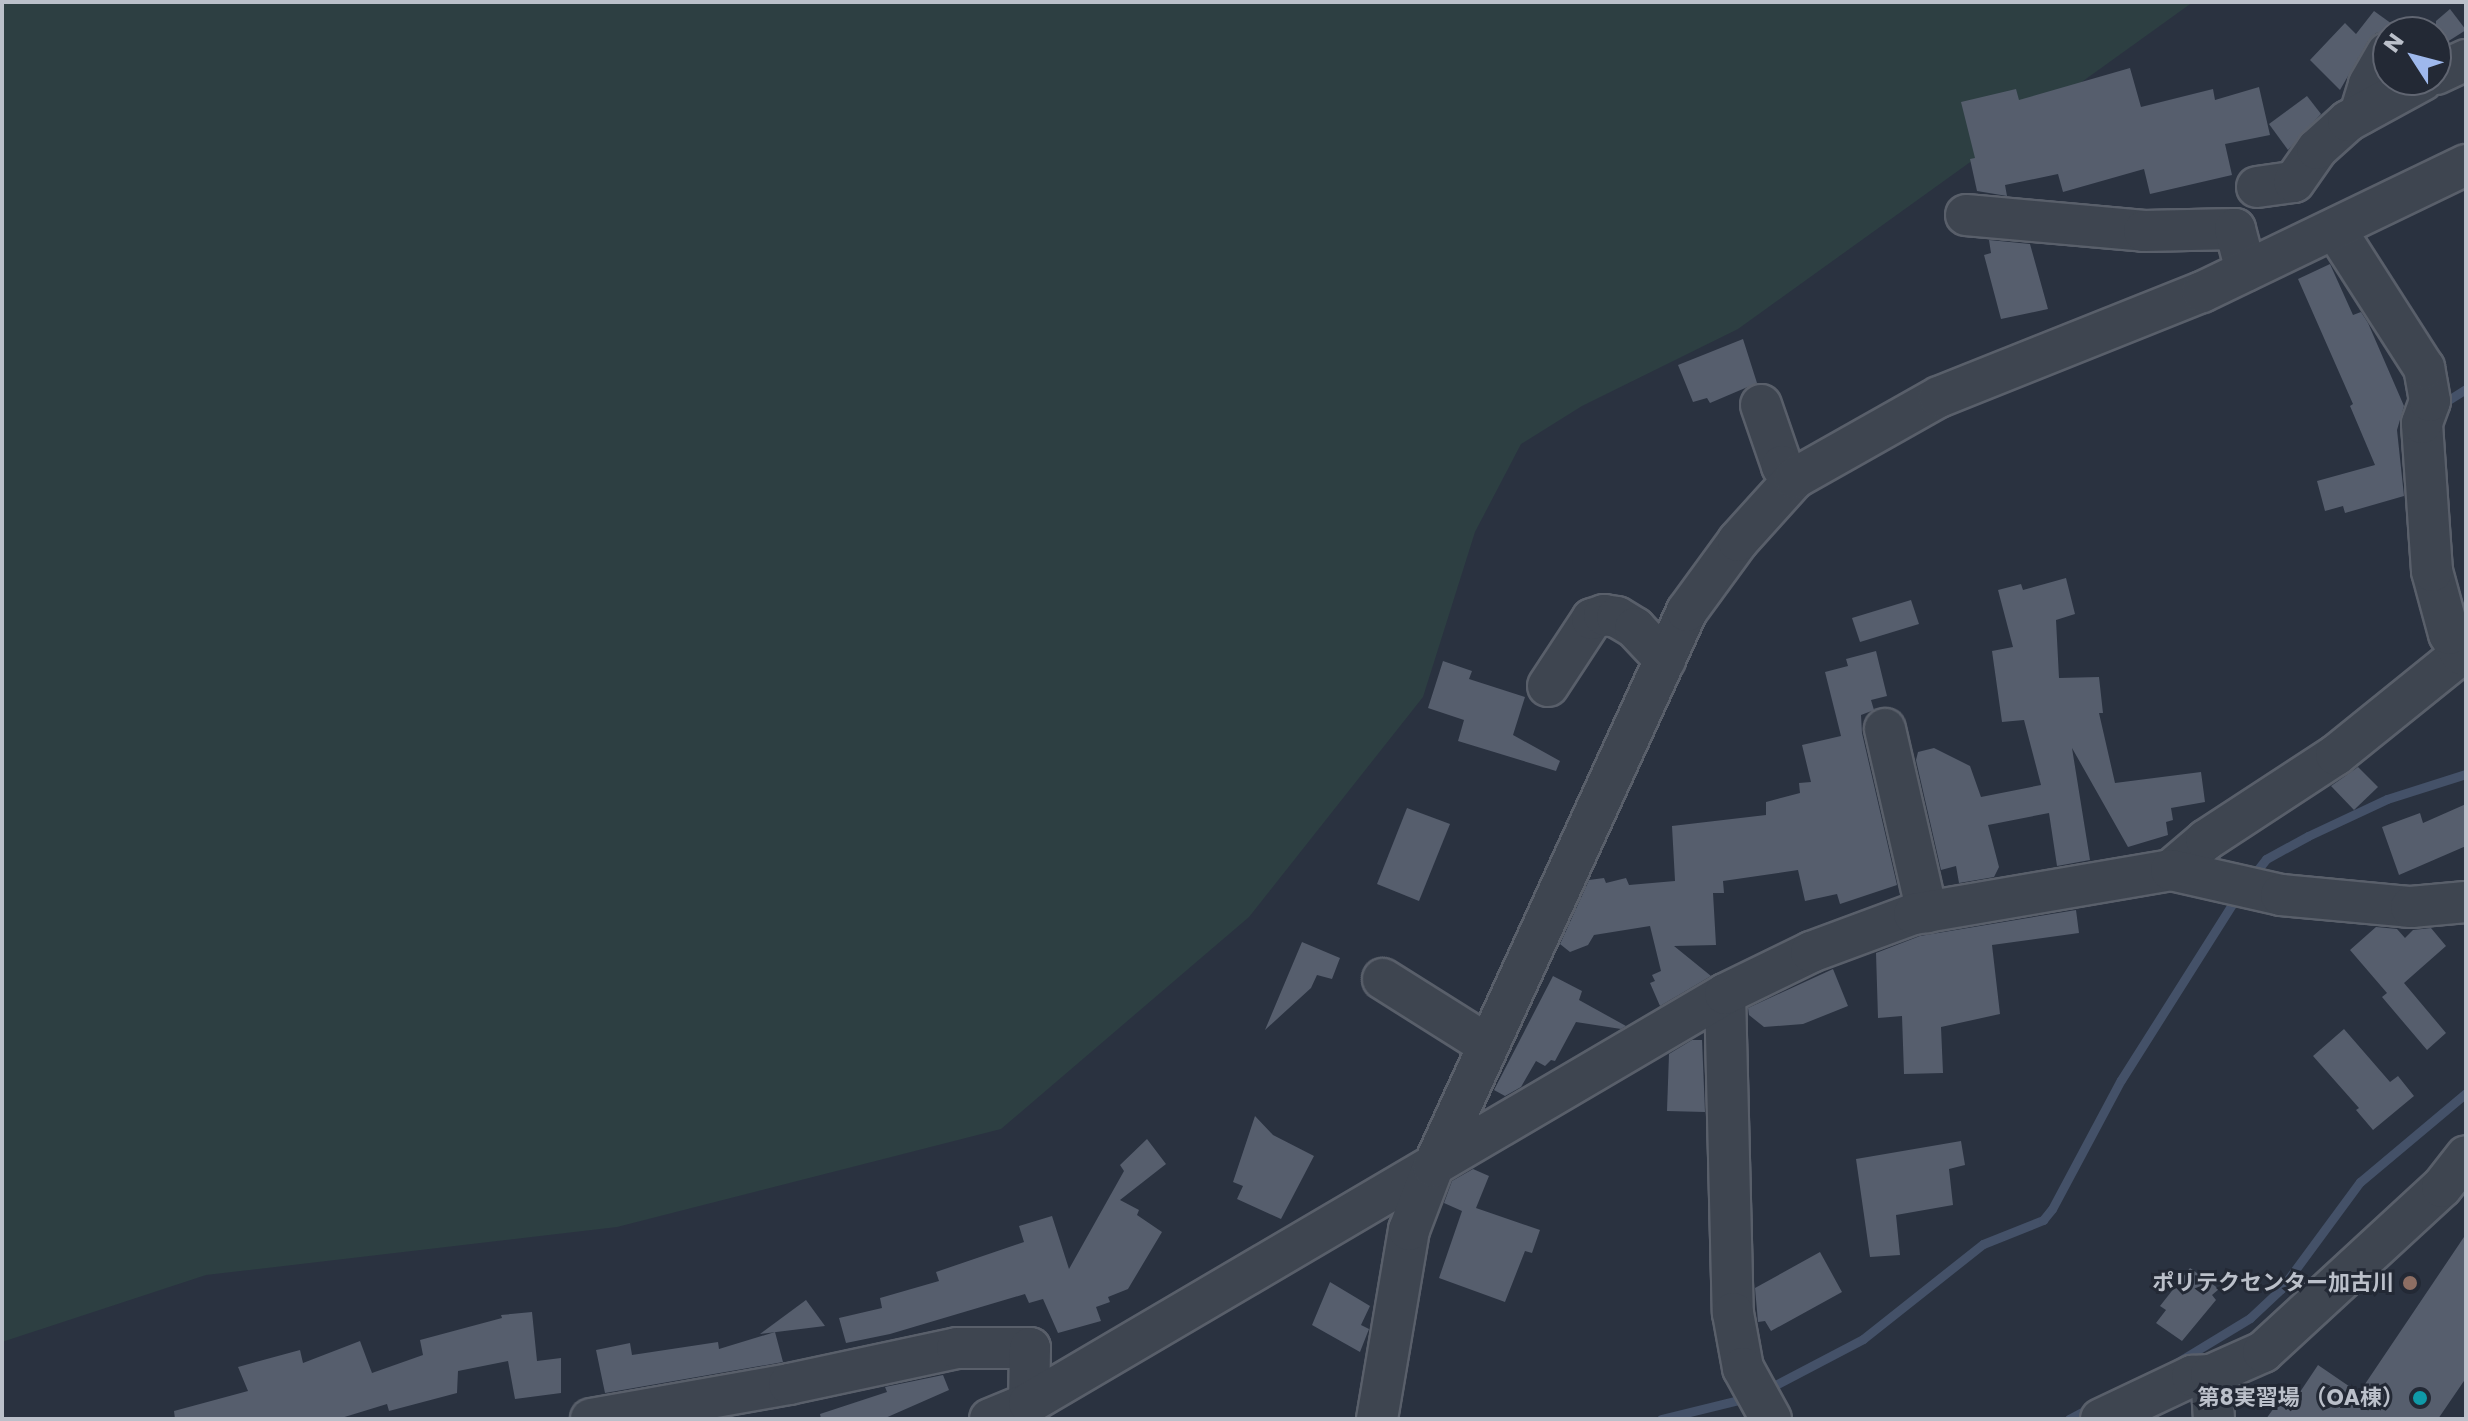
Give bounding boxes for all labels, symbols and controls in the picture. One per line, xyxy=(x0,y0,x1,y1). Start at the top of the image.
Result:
north arrow xyxy=(2372,16,2452,96)
text: N xyxy=(2376,27,2411,59)
place label: ポリテクセンター加古川 xyxy=(2152,1270,2394,1296)
marker: ポリテクセンター加古川 xyxy=(2401,1274,2419,1292)
place label: 第8実習場 （OA棟） xyxy=(2198,1385,2404,1411)
marker: 第8実習場 （OA棟） xyxy=(2411,1389,2429,1407)

